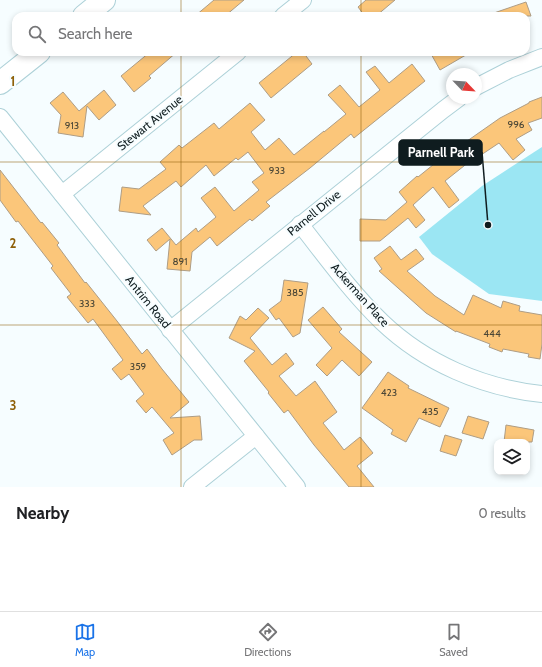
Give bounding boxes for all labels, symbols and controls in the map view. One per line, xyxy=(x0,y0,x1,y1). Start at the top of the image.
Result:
search box xyxy=(12,12,530,56)
icon: search xyxy=(26,23,48,45)
text: Search here xyxy=(58,25,133,43)
north arrow xyxy=(446,68,482,104)
text: 1 xyxy=(11,73,15,89)
street label: Stewart Avenue xyxy=(114,92,185,154)
house number: 996 xyxy=(507,118,525,131)
house number: 913 xyxy=(65,119,79,132)
callout: Parnell Park xyxy=(399,140,482,165)
text: Parnell Park xyxy=(408,144,475,160)
house number: 933 xyxy=(269,164,285,177)
street label: Parnell Drive xyxy=(284,187,343,239)
text: 2 xyxy=(10,235,17,251)
house number: 891 xyxy=(172,255,188,268)
street label: Ackerman Place xyxy=(328,260,393,330)
street label: Antrim Road xyxy=(123,272,174,331)
house number: 385 xyxy=(287,286,303,299)
house number: 333 xyxy=(79,297,95,310)
house number: 444 xyxy=(483,327,501,340)
house number: 359 xyxy=(130,360,147,373)
house number: 423 xyxy=(381,386,397,399)
text: 3 xyxy=(9,397,17,413)
house number: 435 xyxy=(422,405,438,418)
map controls xyxy=(494,439,530,475)
button: layers xyxy=(494,439,530,475)
text: Nearby xyxy=(16,503,69,523)
text: 0 results xyxy=(478,505,526,521)
tab: Map xyxy=(74,621,96,659)
tab: Directions xyxy=(244,621,291,659)
tab: Saved xyxy=(439,621,468,659)

